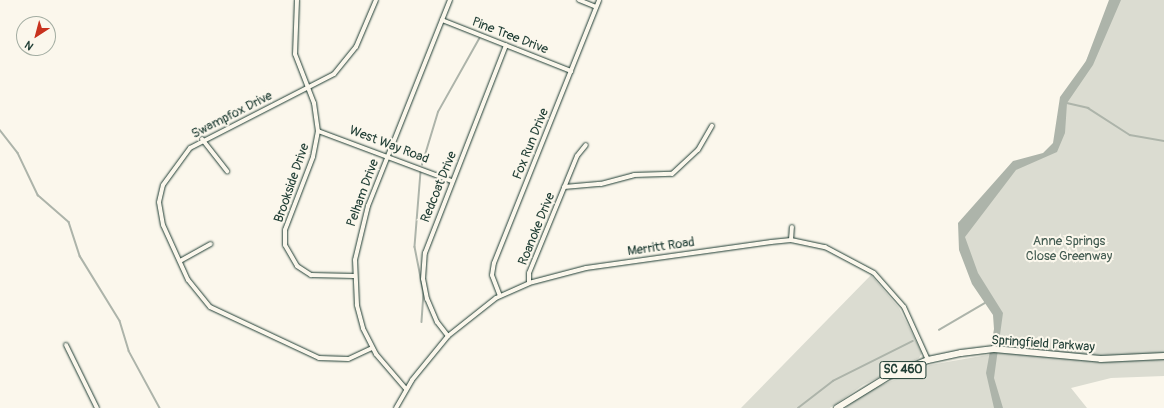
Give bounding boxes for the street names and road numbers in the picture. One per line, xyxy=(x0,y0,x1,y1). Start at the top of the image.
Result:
street label: Pine Tree Drive xyxy=(470,14,550,58)
street label: Swampfox Drive xyxy=(189,88,275,142)
street label: Fox Run Drive xyxy=(510,106,552,182)
street label: West Way Road xyxy=(347,123,431,167)
street label: Brookside Drive xyxy=(271,141,313,225)
street label: Redcoat Drive xyxy=(418,149,460,225)
street label: Pelham Drive xyxy=(344,157,382,229)
street label: Roanoke Drive xyxy=(515,190,559,268)
street label: Merritt Road xyxy=(626,235,696,259)
street label: Springfield Parkway xyxy=(991,333,1095,355)
road number: SC 460 xyxy=(879,360,927,380)

